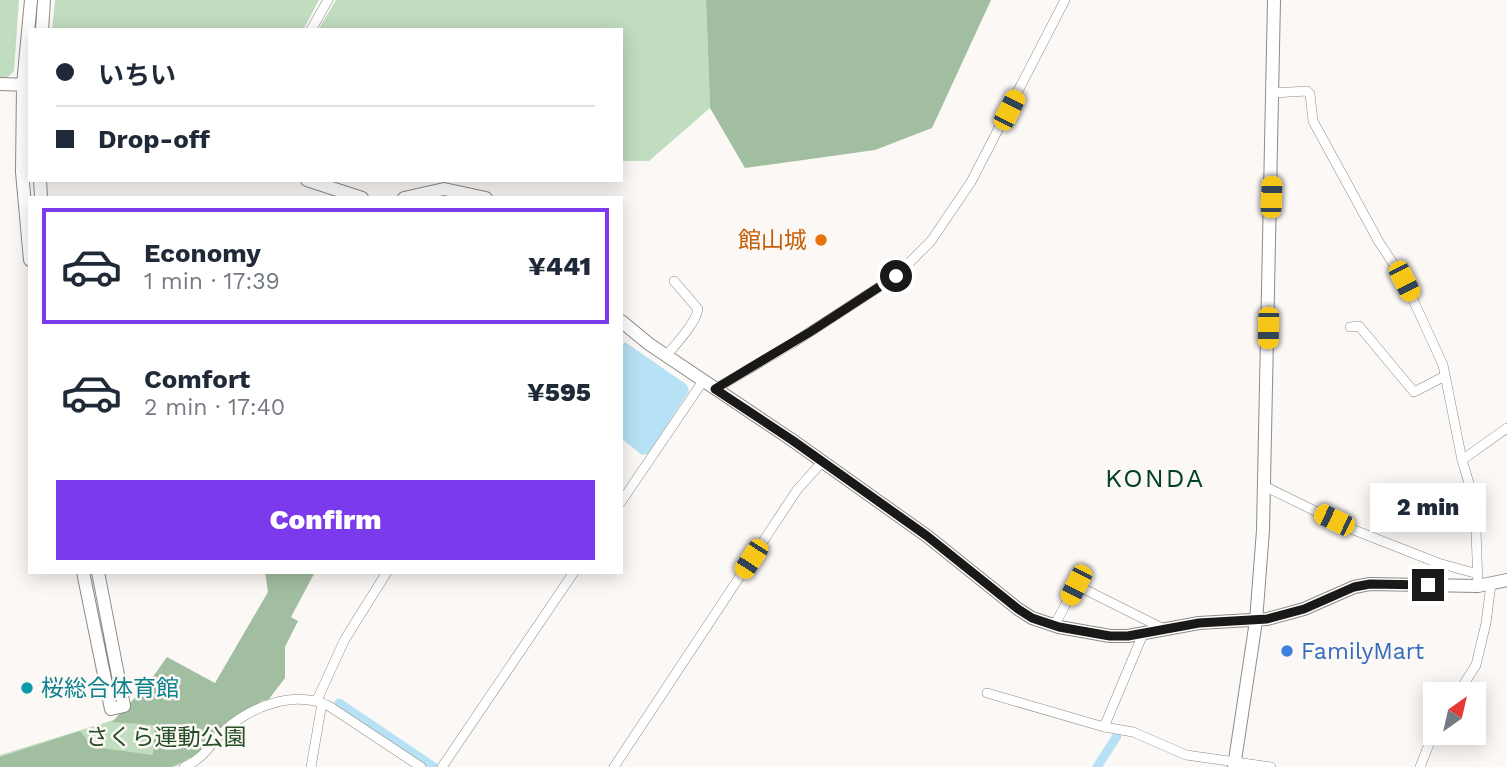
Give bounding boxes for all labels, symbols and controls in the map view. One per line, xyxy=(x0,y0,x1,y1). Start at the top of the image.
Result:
text: いちい xyxy=(98,60,176,90)
car xyxy=(991,87,1028,133)
text: Drop-off xyxy=(98,124,210,154)
car xyxy=(1260,176,1283,218)
place label: 館山城 xyxy=(738,227,807,254)
marker: 館山城 xyxy=(813,232,829,248)
icon: car xyxy=(60,235,123,298)
text: Economy xyxy=(144,238,261,268)
text: ¥441 xyxy=(528,251,591,281)
car xyxy=(1386,258,1423,304)
route start xyxy=(880,260,912,292)
text: 1 min · 17:39 xyxy=(144,268,280,295)
car xyxy=(1258,307,1279,349)
icon: car xyxy=(60,361,123,424)
text: Comfort xyxy=(144,364,250,394)
text: ¥595 xyxy=(527,377,591,407)
text: 2 min · 17:40 xyxy=(144,394,285,421)
district label: KONDA xyxy=(1105,463,1205,493)
button: Confirm xyxy=(56,480,595,560)
callout: 2 min xyxy=(1370,484,1486,532)
text: 2 min xyxy=(1397,494,1459,521)
car xyxy=(1311,501,1358,539)
car xyxy=(731,536,772,582)
car xyxy=(1058,562,1095,608)
route end xyxy=(1412,569,1444,601)
place label: FamilyMart xyxy=(1301,638,1424,665)
marker: FamilyMart xyxy=(1279,643,1295,659)
place label: 桜総合体育館 xyxy=(41,675,179,702)
marker: 桜総合体育館 xyxy=(19,680,35,696)
north arrow xyxy=(1423,682,1486,746)
map controls xyxy=(1423,682,1486,745)
park label: さくら運動公園 xyxy=(86,724,247,751)

